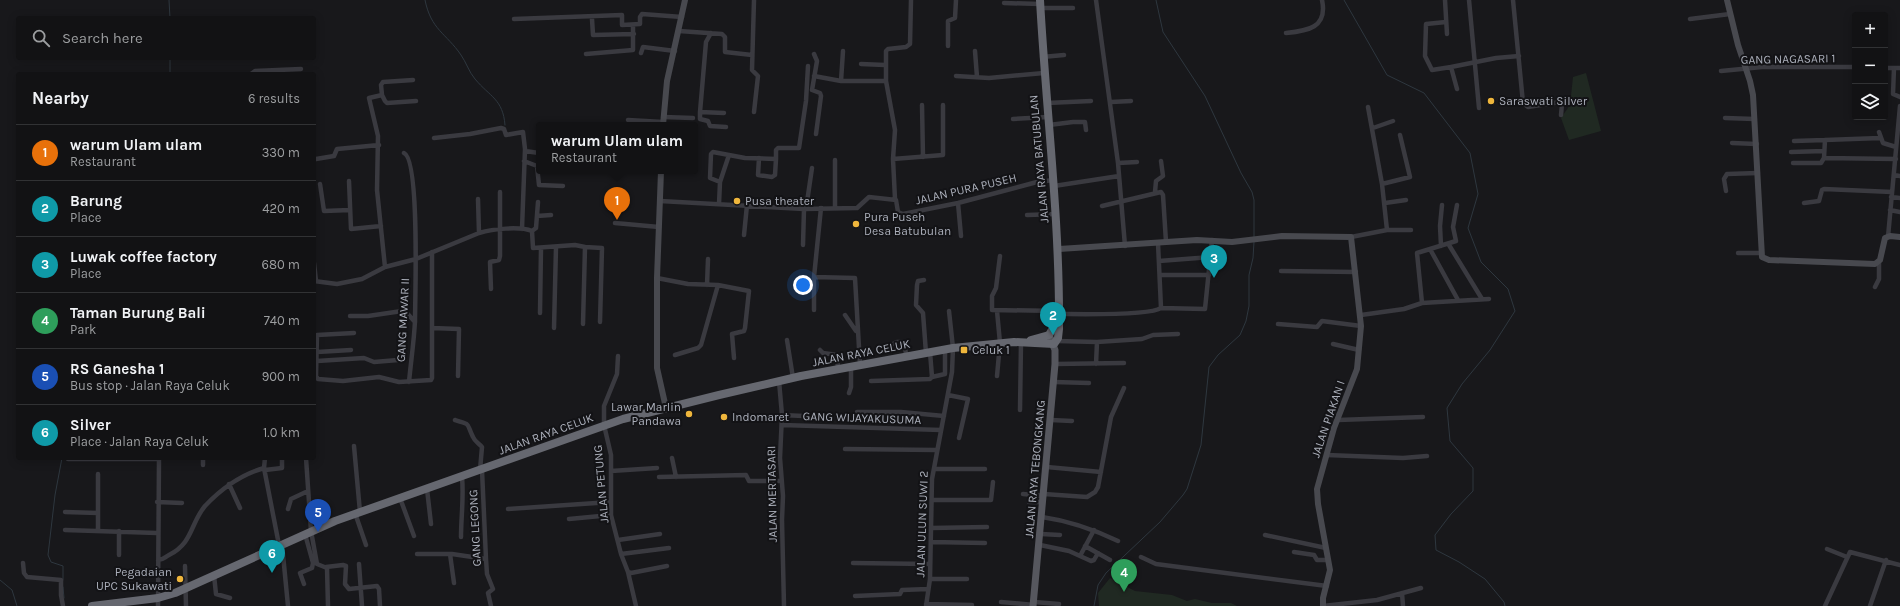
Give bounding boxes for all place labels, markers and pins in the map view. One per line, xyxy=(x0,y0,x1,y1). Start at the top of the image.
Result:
place label: Saraswati Silver xyxy=(1499,94,1588,108)
marker: Saraswati Silver xyxy=(1486,96,1496,106)
pin: 1 xyxy=(604,187,630,220)
place label: Pusa theater xyxy=(745,194,815,208)
marker: Pusa theater xyxy=(732,196,742,206)
place label: Pura Puseh Desa Batubulan xyxy=(864,210,951,238)
marker: Pura Puseh Desa Batubulan xyxy=(851,219,861,229)
pin: 3 xyxy=(1201,245,1227,278)
pin: 2 xyxy=(1040,302,1066,335)
place label: Celuk 1 xyxy=(972,343,1010,357)
marker: Celuk 1 xyxy=(959,345,969,355)
place label: Lawar Marlin Pandawa xyxy=(611,400,681,428)
marker: Lawar Marlin Pandawa xyxy=(684,409,694,419)
place label: Indomaret xyxy=(732,410,790,424)
marker: Indomaret xyxy=(719,412,729,422)
pin: 5 xyxy=(305,499,331,532)
pin: 6 xyxy=(259,540,285,573)
pin: 4 xyxy=(1111,559,1137,592)
place label: Pegadaian UPC Sukawati xyxy=(96,565,172,593)
marker: Pegadaian UPC Sukawati xyxy=(175,574,185,584)

